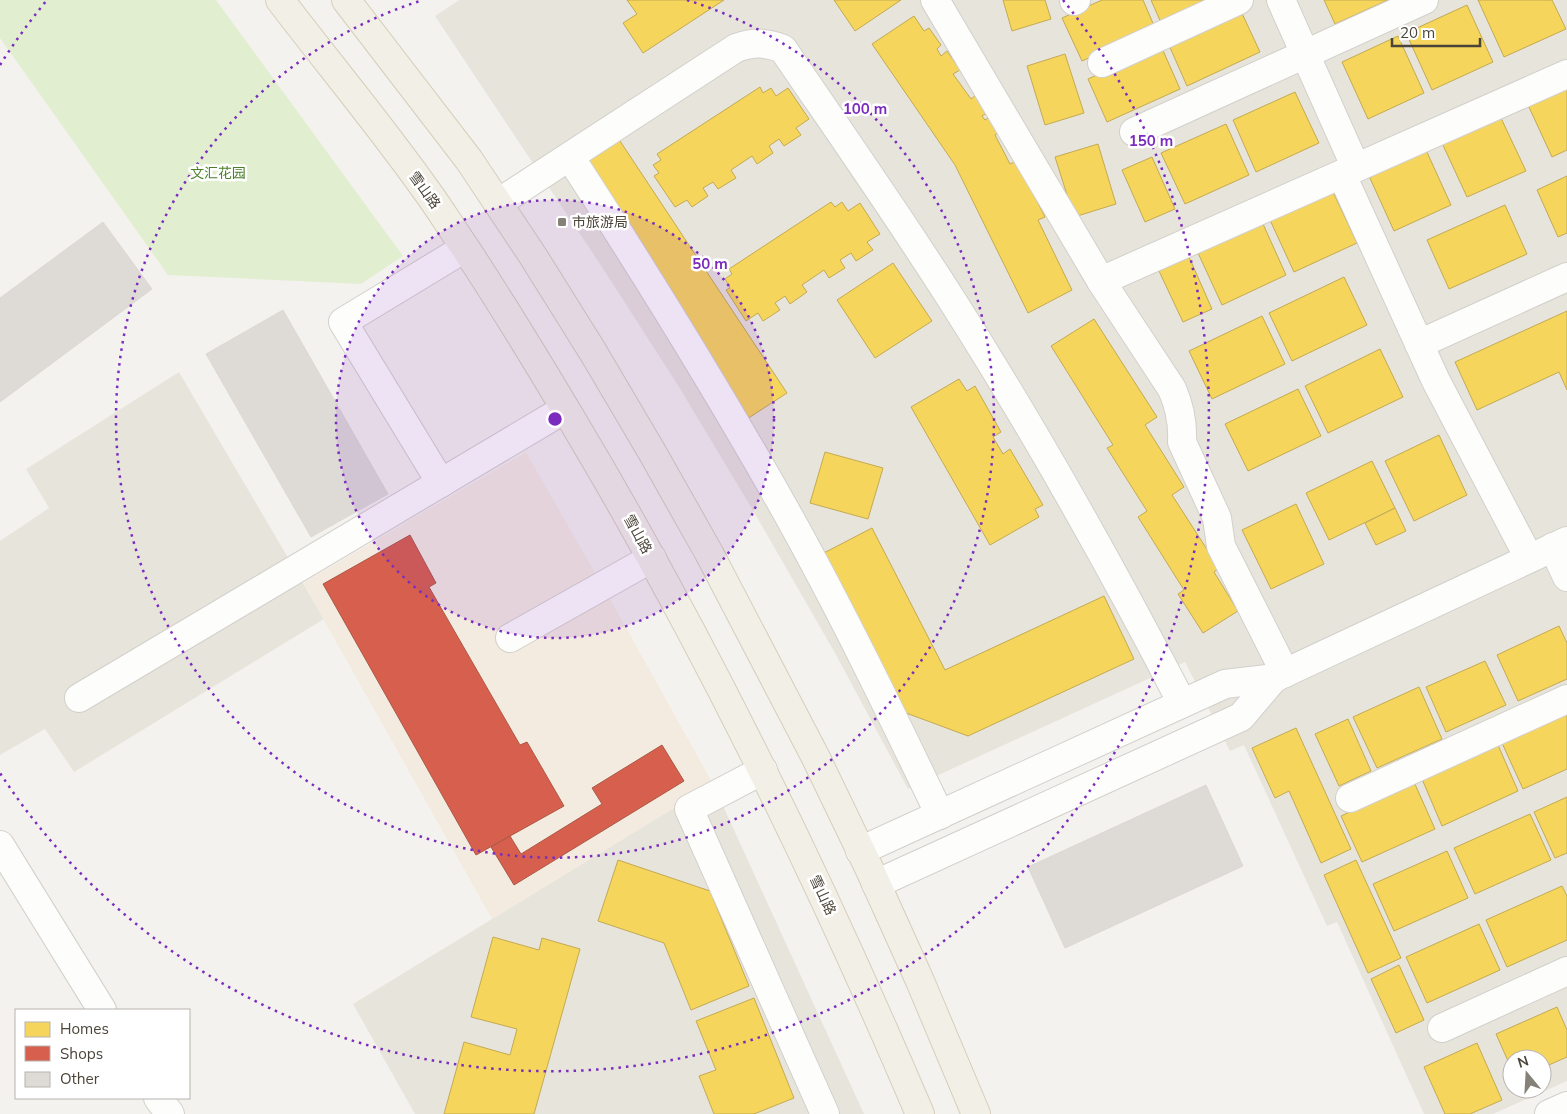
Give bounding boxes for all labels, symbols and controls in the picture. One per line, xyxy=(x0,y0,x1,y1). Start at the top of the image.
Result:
scale bar xyxy=(1392,15,1480,47)
text: 20 m xyxy=(1400,23,1435,42)
text: 100 m xyxy=(843,99,887,118)
text: 150 m xyxy=(1129,131,1173,150)
park label: 文汇花园 xyxy=(190,164,246,182)
street label: 雪山路 xyxy=(405,168,445,212)
place label: 市旅游局 xyxy=(572,213,628,231)
marker: 市旅游局 xyxy=(556,216,568,228)
text: 50 m xyxy=(692,254,728,273)
centre of rings xyxy=(546,410,564,428)
street label: 雪山路 xyxy=(620,511,656,557)
street label: 雪山路 xyxy=(806,872,840,918)
legend xyxy=(15,1009,190,1099)
text: Homes xyxy=(60,1019,109,1038)
text: Shops xyxy=(60,1044,103,1063)
north arrow xyxy=(1502,1049,1552,1099)
text: N xyxy=(1515,1051,1531,1072)
text: Other xyxy=(60,1069,100,1088)

